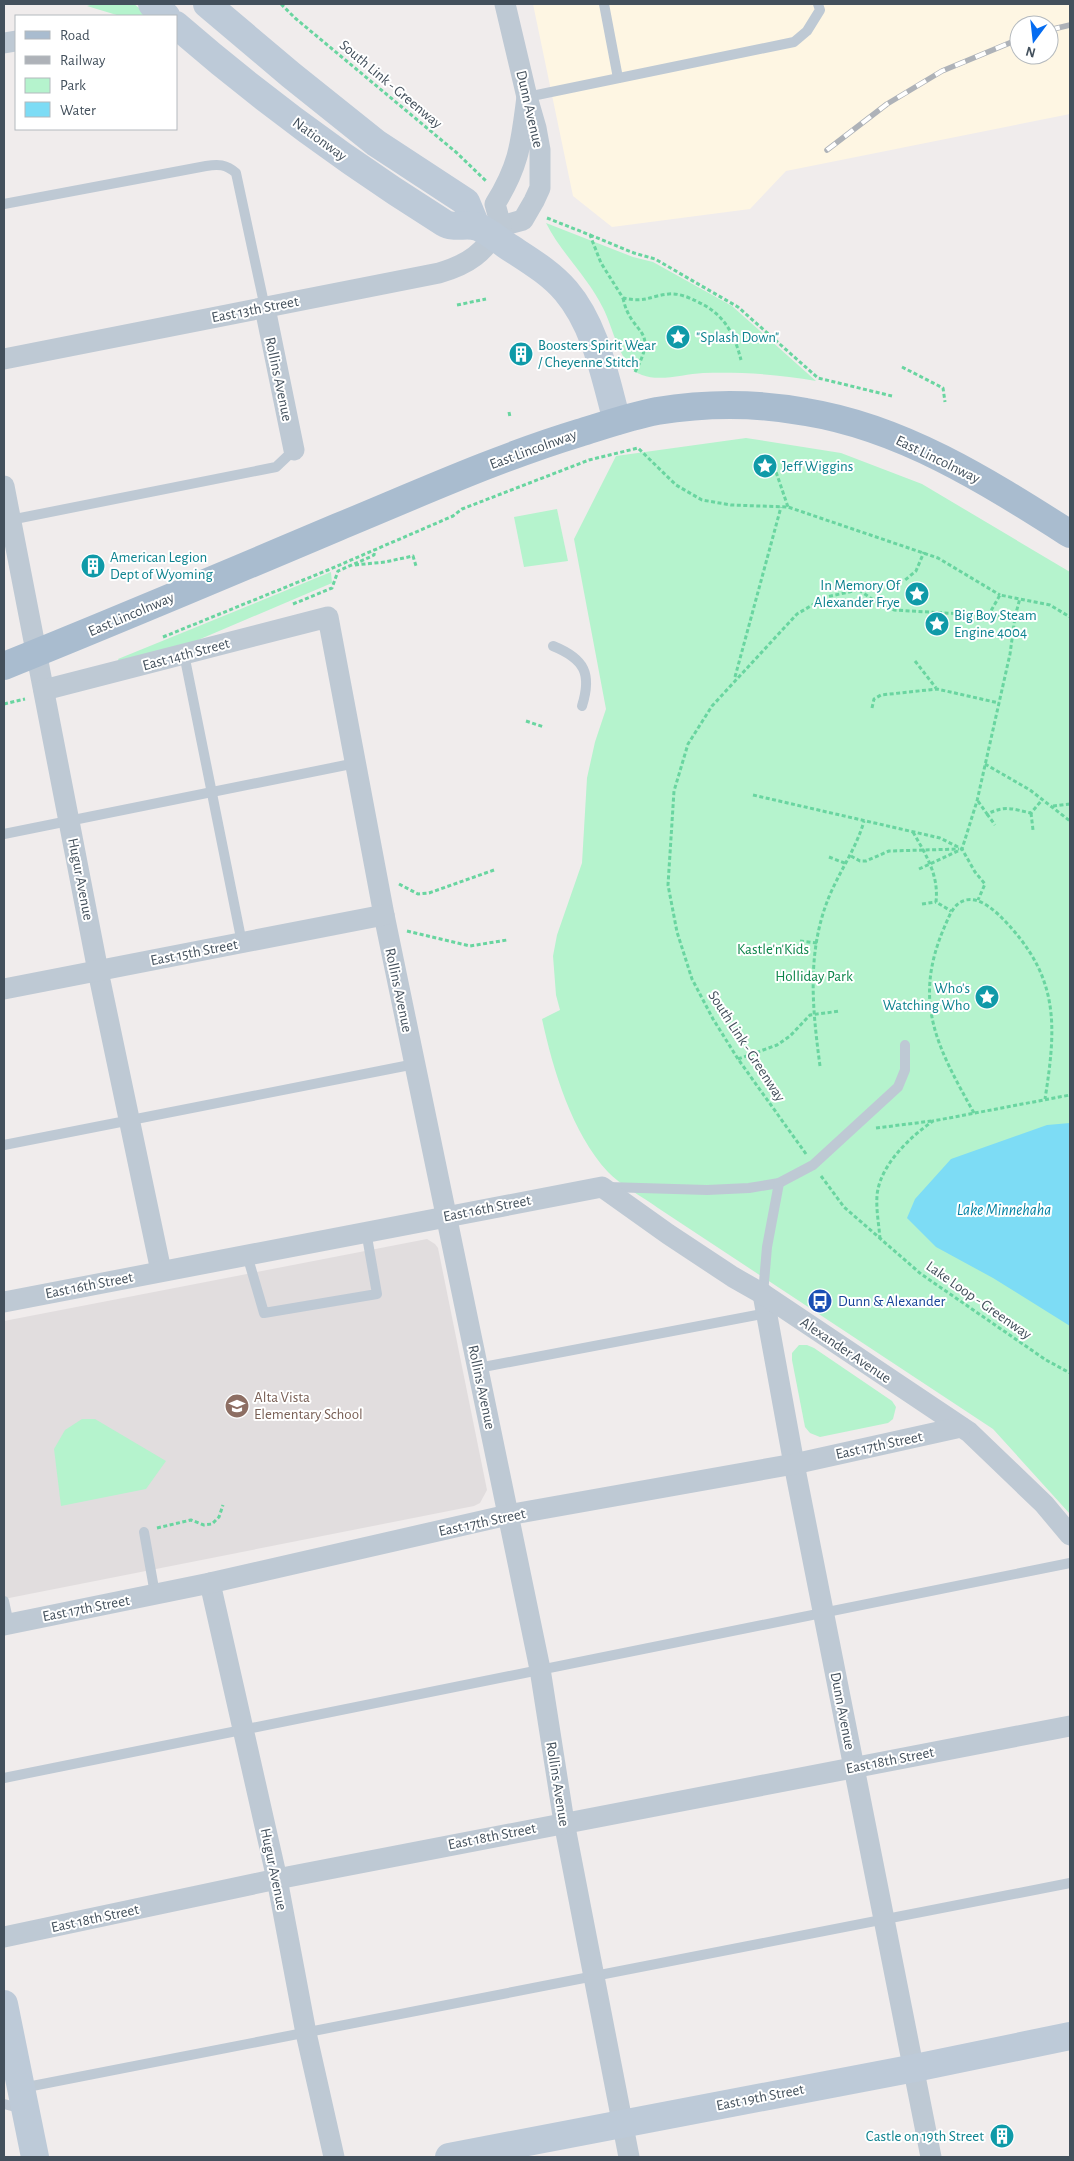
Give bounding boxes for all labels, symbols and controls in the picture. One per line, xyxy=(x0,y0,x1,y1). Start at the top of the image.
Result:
legend xyxy=(15,15,178,130)
north arrow xyxy=(1009,15,1059,65)
text: Road xyxy=(60,28,90,43)
street label: South Link - Greenway xyxy=(337,37,445,132)
text: N xyxy=(1024,44,1037,60)
text: Railway xyxy=(60,53,106,68)
street label: Dunn Avenue xyxy=(513,69,546,149)
text: Park xyxy=(60,78,86,93)
text: Water xyxy=(60,103,96,118)
street label: Nationway xyxy=(290,115,350,164)
street label: East 13th Street xyxy=(210,294,300,325)
place icon: "Splash Down" xyxy=(665,324,691,350)
place label: "Splash Down" xyxy=(696,330,779,345)
street label: Rollins Avenue xyxy=(262,336,295,423)
place label: Boosters Spirit Wear / Cheyenne Stitch xyxy=(538,338,656,370)
building icon: Boosters Spirit Wear / Cheyenne Stitch xyxy=(508,341,534,367)
street label: East Lincolnway xyxy=(488,427,579,472)
street label: East Lincolnway xyxy=(893,433,983,487)
place icon: Jeff Wiggins xyxy=(752,453,778,479)
place label: Jeff Wiggins xyxy=(782,459,853,474)
place label: American Legion Dept of Wyoming xyxy=(110,550,213,582)
building icon: American Legion Dept of Wyoming xyxy=(80,553,106,579)
place label: In Memory Of Alexander Frye xyxy=(814,578,901,610)
place icon: In Memory Of Alexander Frye xyxy=(904,581,930,607)
street label: East Lincolnway xyxy=(86,589,177,639)
place label: Big Boy Steam Engine 4004 xyxy=(954,608,1037,640)
place icon: Big Boy Steam Engine 4004 xyxy=(924,611,950,637)
street label: East 14th Street xyxy=(141,636,231,673)
street label: Hugur Avenue xyxy=(65,837,96,922)
street label: East 15th Street xyxy=(149,937,239,968)
park label: Kastle'n'Kids xyxy=(737,942,809,957)
street label: Rollins Avenue xyxy=(382,947,415,1034)
park label: Holliday Park xyxy=(775,969,853,984)
place label: Who's Watching Who xyxy=(883,981,970,1013)
place icon: Who's Watching Who xyxy=(974,984,1000,1010)
street label: South Link - Greenway xyxy=(705,988,788,1105)
street label: East 16th Street xyxy=(442,1193,533,1224)
water label: Lake Minnehaha xyxy=(957,1202,1051,1218)
street label: Lake Loop - Greenway xyxy=(923,1258,1035,1343)
street label: East 16th Street xyxy=(44,1270,135,1301)
bus stop icon: Dunn & Alexander xyxy=(807,1288,833,1314)
place label: Dunn & Alexander xyxy=(838,1294,946,1309)
street label: Alexander Avenue xyxy=(798,1315,894,1386)
street label: Rollins Avenue xyxy=(465,1344,498,1431)
place label: Alta Vista Elementary School xyxy=(254,1390,363,1422)
school or university icon: Alta Vista Elementary School xyxy=(224,1393,250,1419)
street label: East 17th Street xyxy=(834,1429,924,1462)
street label: East 17th Street xyxy=(437,1506,527,1539)
street label: East 17th Street xyxy=(41,1593,131,1624)
street label: Dunn Avenue xyxy=(828,1671,857,1751)
street label: Rollins Avenue xyxy=(543,1741,572,1828)
street label: East 18th Street xyxy=(845,1745,936,1776)
street label: East 18th Street xyxy=(447,1821,538,1852)
street label: Hugur Avenue xyxy=(257,1827,290,1912)
street label: East 18th Street xyxy=(50,1902,141,1935)
street label: East 19th Street xyxy=(715,2082,806,2113)
building icon: Castle on 19th Street xyxy=(989,2123,1015,2149)
place label: Castle on 19th Street xyxy=(866,2129,984,2144)

